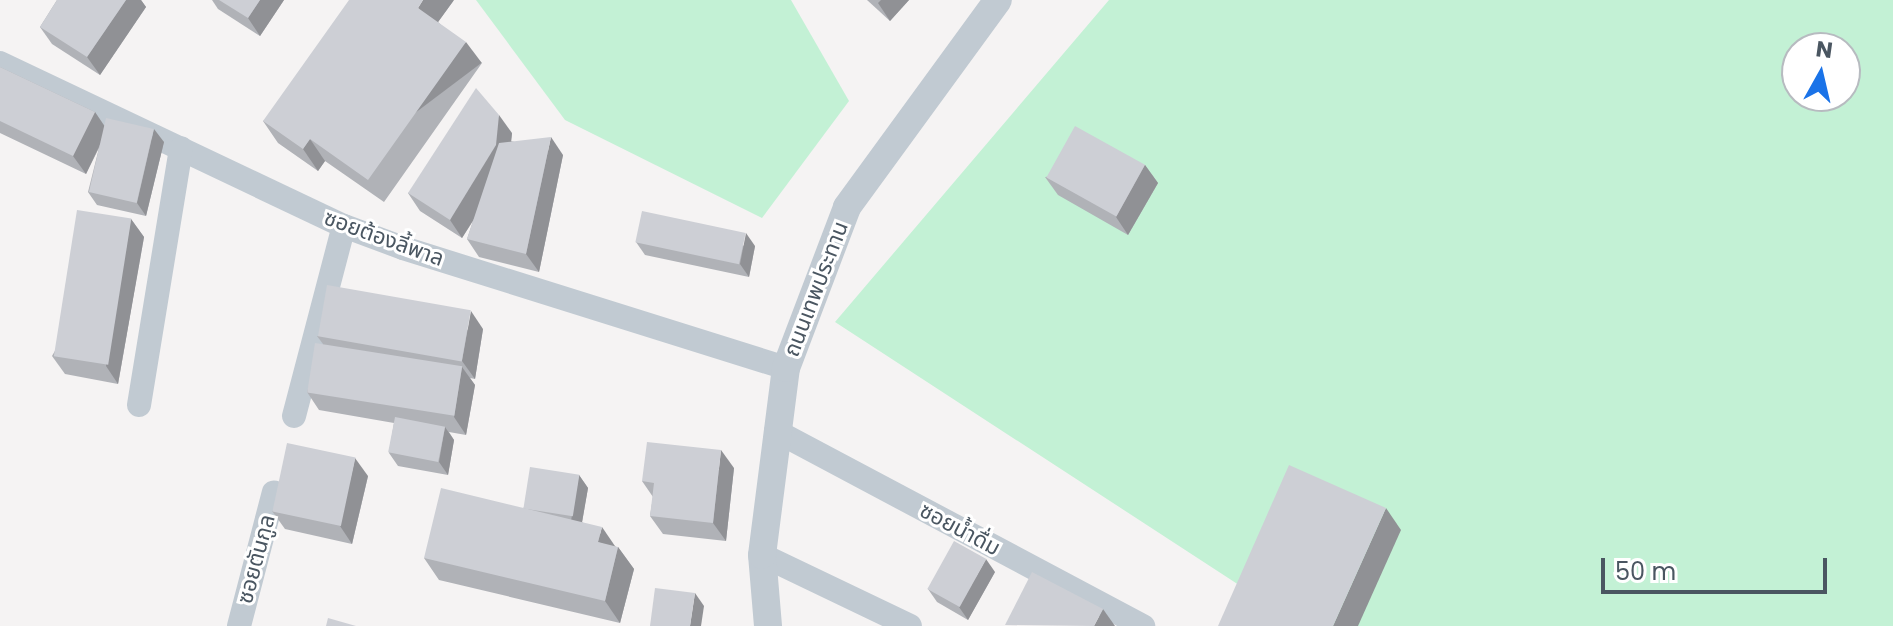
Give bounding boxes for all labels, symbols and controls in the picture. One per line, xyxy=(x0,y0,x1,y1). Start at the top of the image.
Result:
north arrow xyxy=(1781,32,1861,112)
text: N xyxy=(1814,33,1834,66)
street label: ซอยต้องลี้พาล xyxy=(320,204,448,272)
street label: ถนนเทพประทาน xyxy=(778,218,854,360)
street label: ซอยน้ำดื่ม xyxy=(915,497,1005,561)
street label: ซอยตันกูล xyxy=(231,512,281,606)
scale bar xyxy=(1605,542,1831,592)
text: 50 m xyxy=(1615,555,1676,588)

